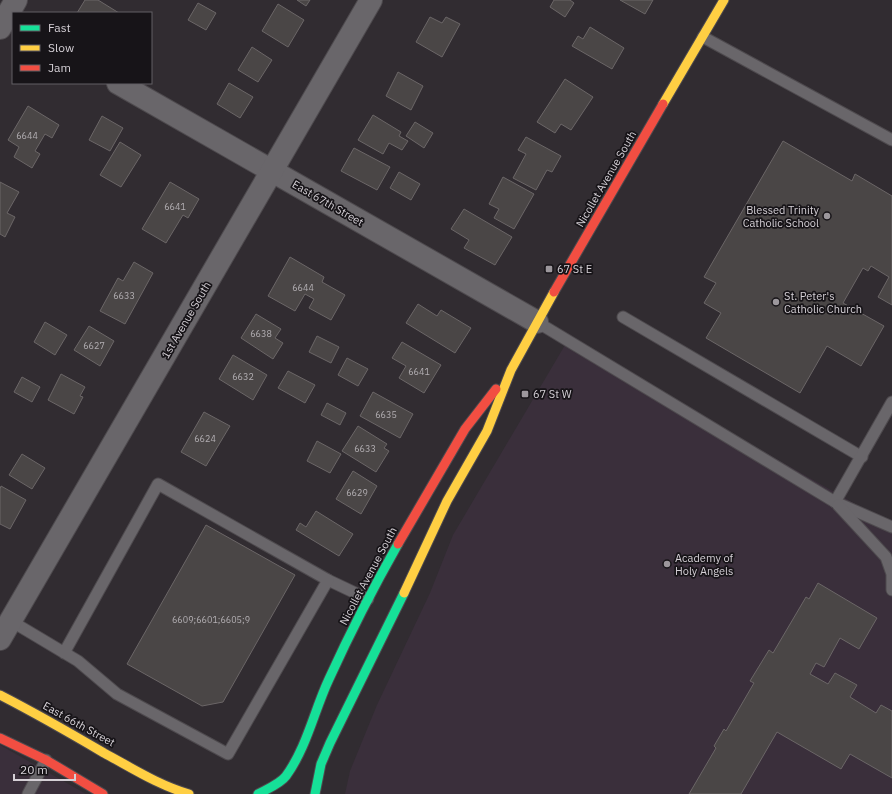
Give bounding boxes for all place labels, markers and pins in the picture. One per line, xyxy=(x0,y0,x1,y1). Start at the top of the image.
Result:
place label: Blessed Trinity Catholic School xyxy=(743,203,820,230)
marker: Blessed Trinity Catholic School xyxy=(822,211,832,221)
place label: 67 St E xyxy=(557,262,592,276)
marker: 67 St E xyxy=(544,264,554,274)
place label: St. Peter's Catholic Church xyxy=(784,289,862,316)
marker: St. Peter's Catholic Church xyxy=(771,297,781,307)
place label: 67 St W xyxy=(533,387,572,401)
marker: 67 St W xyxy=(520,389,530,399)
place label: Academy of Holy Angels xyxy=(675,551,734,578)
marker: Academy of Holy Angels xyxy=(662,559,672,569)

